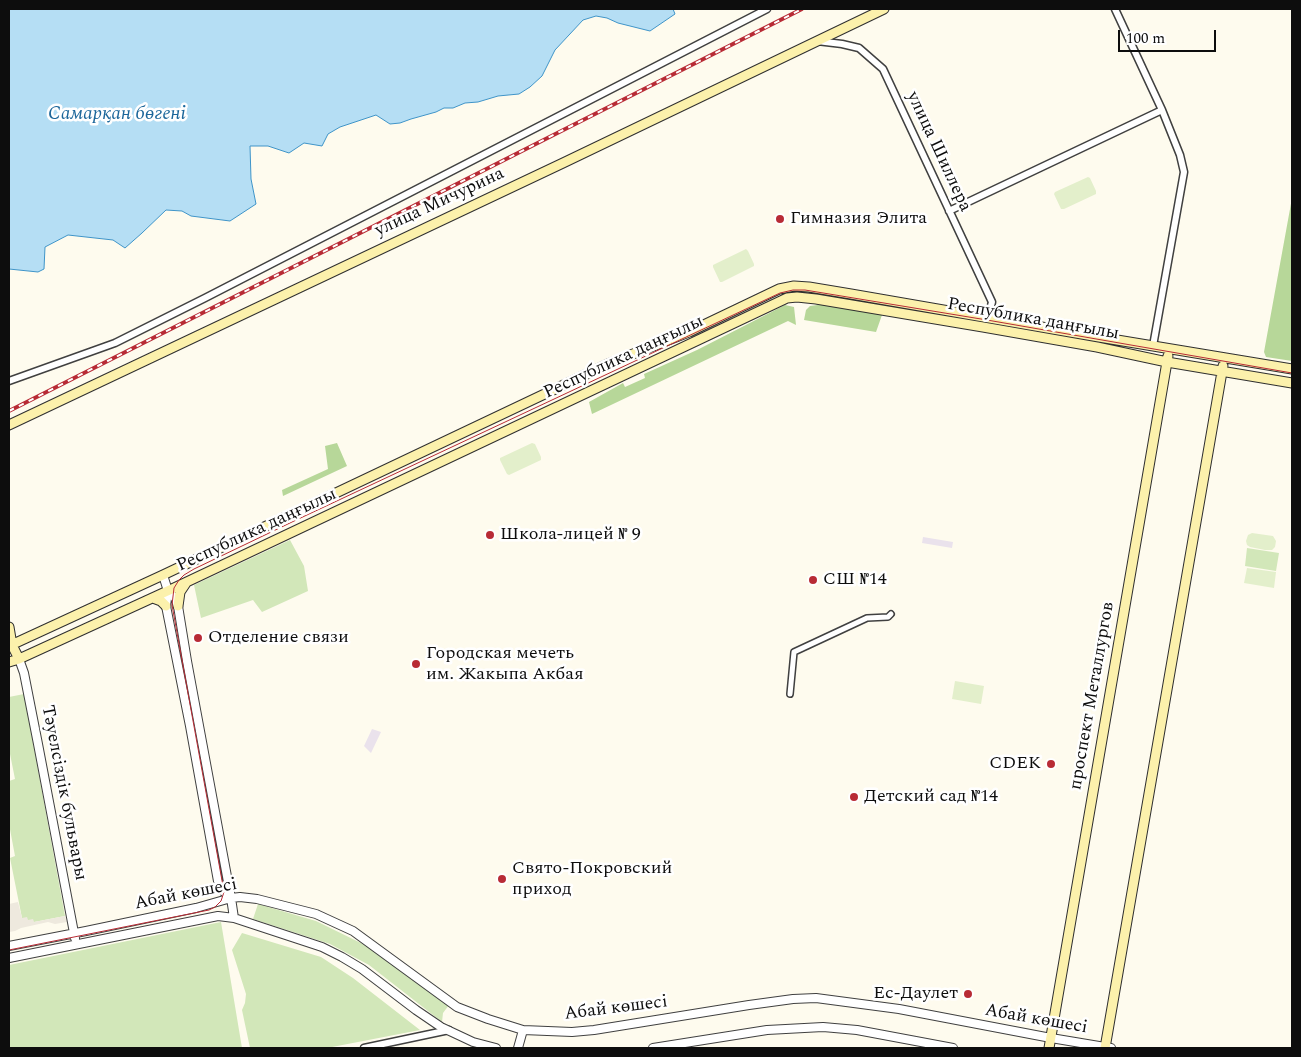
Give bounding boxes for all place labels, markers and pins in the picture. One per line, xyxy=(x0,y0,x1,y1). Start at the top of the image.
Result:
place label: Гимназия Элита xyxy=(790,208,927,230)
marker: Гимназия Элита xyxy=(774,213,786,225)
place label: Школа-лицей № 9 xyxy=(500,524,641,546)
marker: Школа-лицей № 9 xyxy=(484,529,496,541)
place label: СШ №14 xyxy=(823,569,887,591)
marker: СШ №14 xyxy=(807,574,819,586)
place label: Отделение связи xyxy=(208,627,349,649)
marker: Отделение связи xyxy=(192,632,204,644)
place label: Городская мечеть им. Жакыпа Акбая xyxy=(426,643,584,686)
marker: Городская мечеть им. Жакыпа Акбая xyxy=(410,658,422,670)
place label: CDEK xyxy=(989,753,1041,775)
marker: CDEK xyxy=(1045,758,1057,770)
place label: Детский сад №14 xyxy=(864,786,998,808)
marker: Детский сад №14 xyxy=(848,791,860,803)
place label: Свято-Покровский приход xyxy=(512,858,672,901)
marker: Свято-Покровский приход xyxy=(496,873,508,885)
place label: Ес-Даулет xyxy=(873,983,958,1005)
marker: Ес-Даулет xyxy=(962,988,974,1000)

